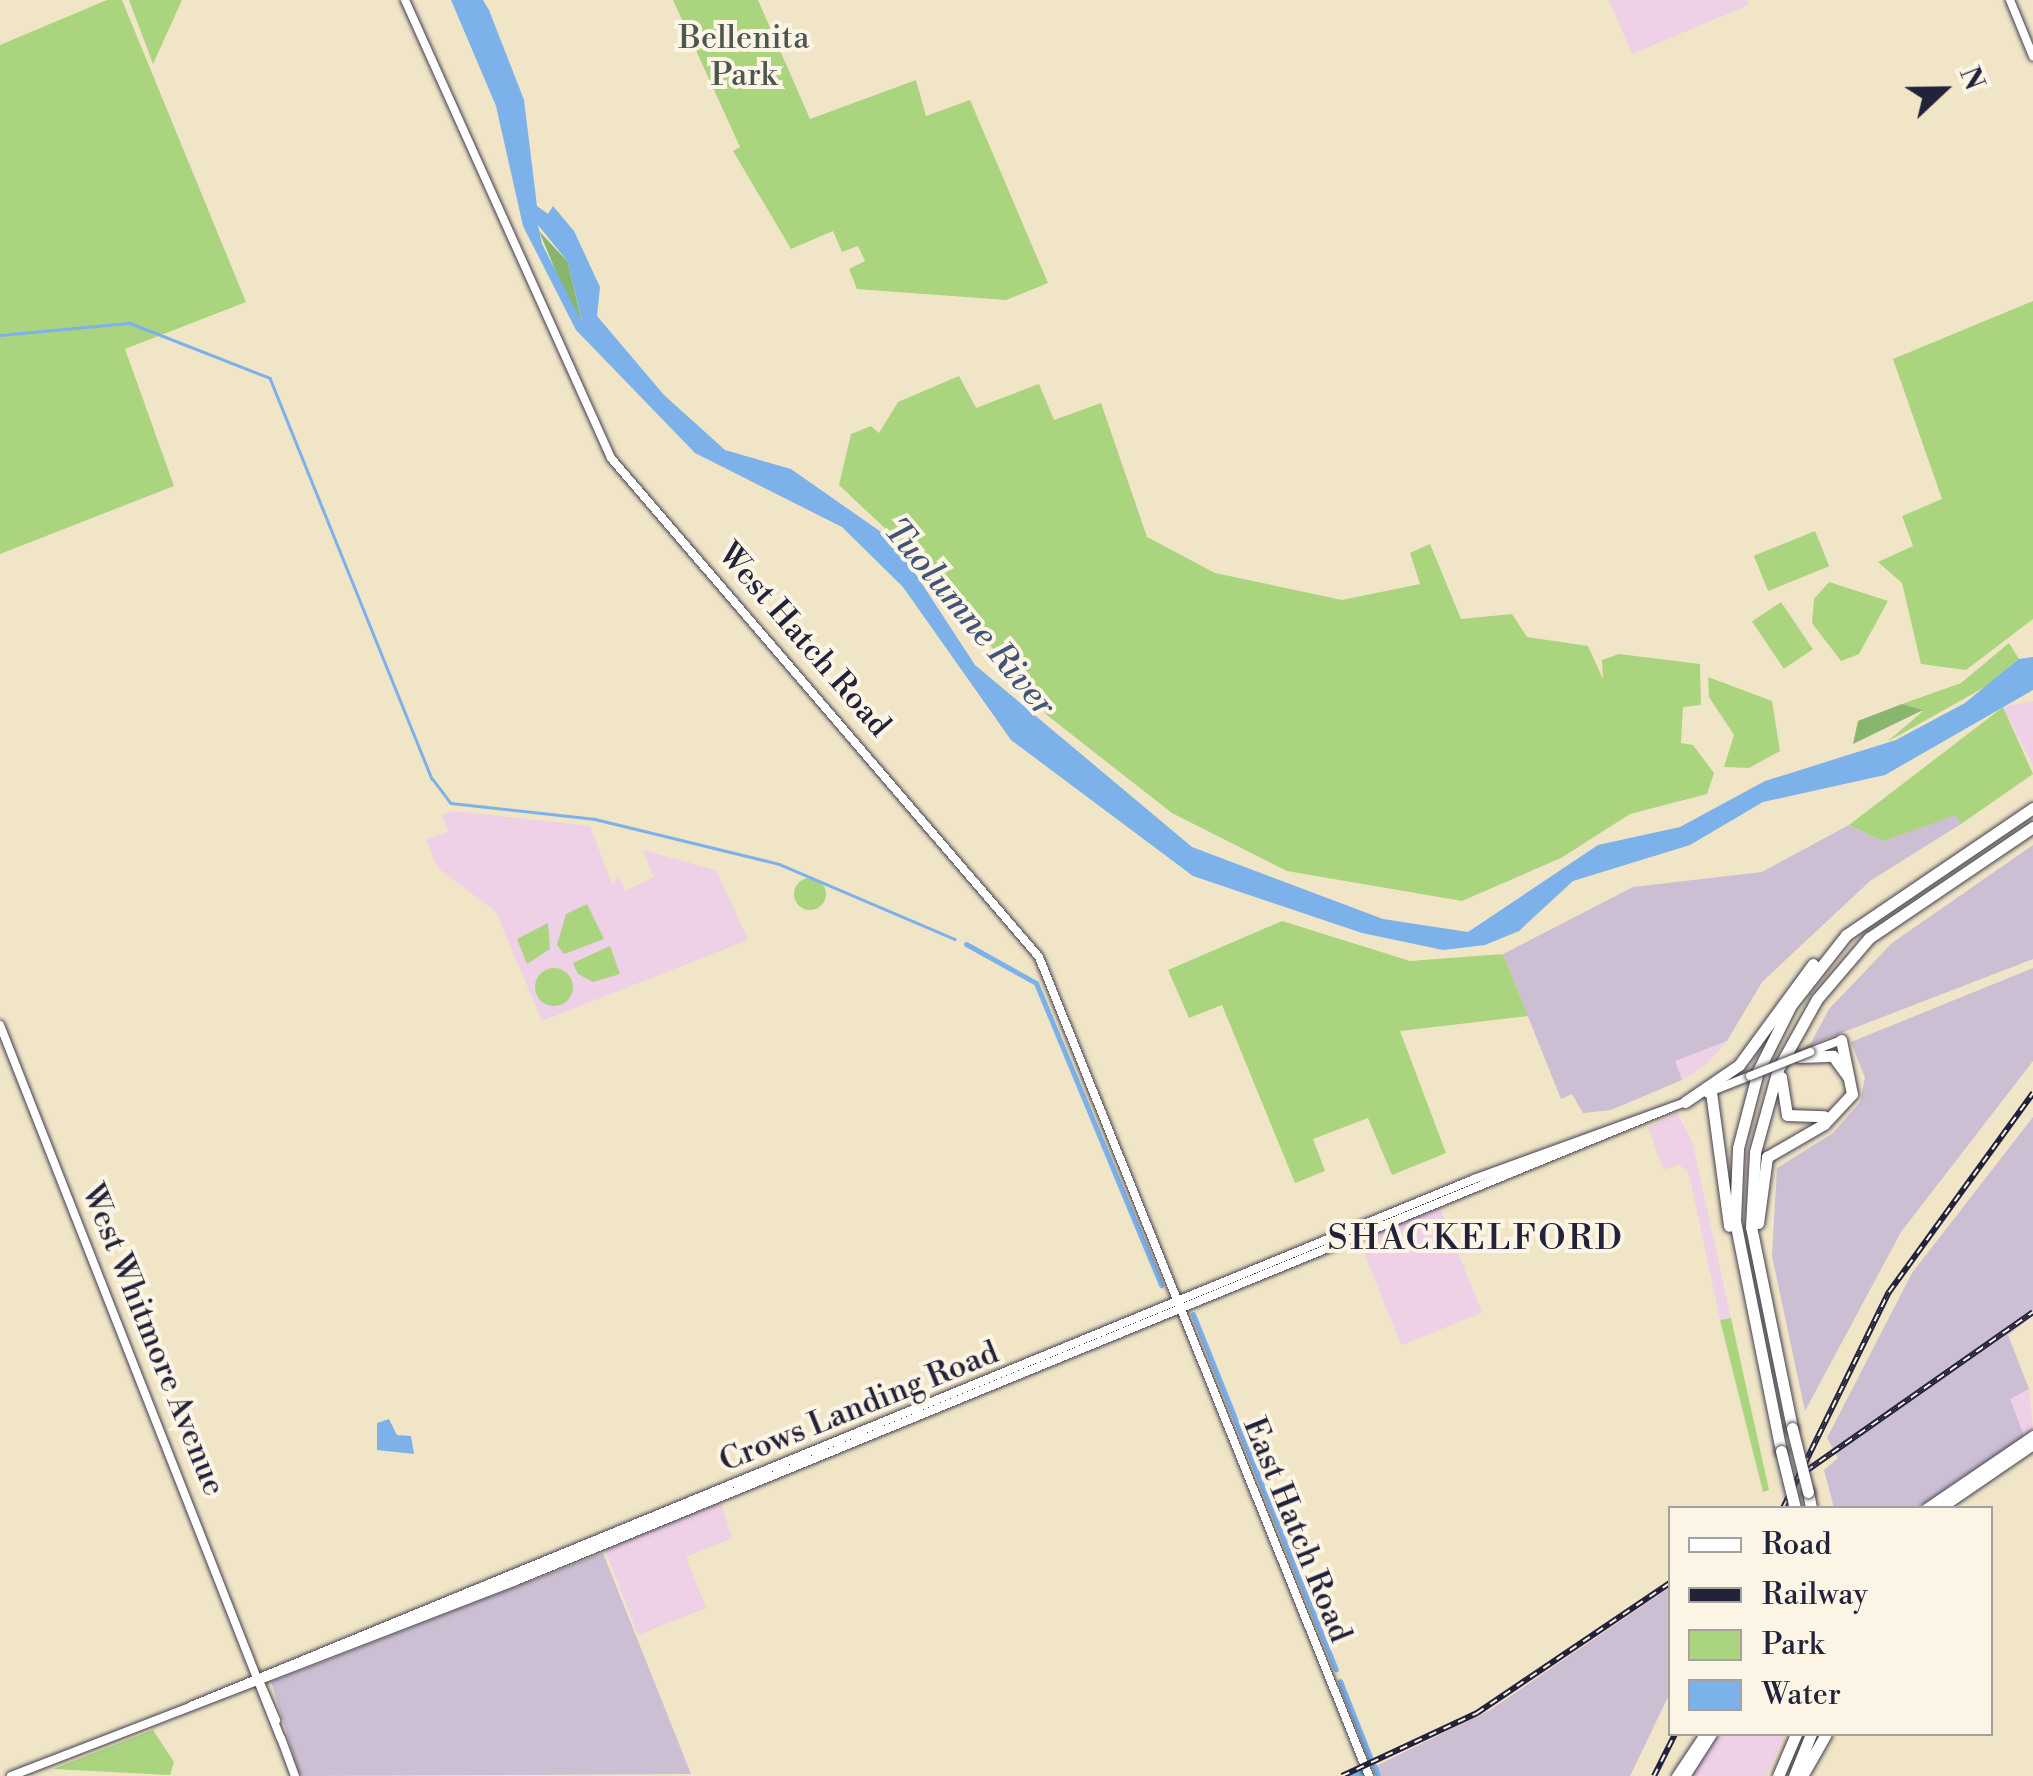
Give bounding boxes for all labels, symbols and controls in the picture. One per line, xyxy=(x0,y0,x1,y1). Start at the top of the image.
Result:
park label: Bellenita Park xyxy=(678,20,810,95)
north arrow xyxy=(1893,40,1993,140)
text: N xyxy=(1951,62,1992,95)
water label: Tuolumne River xyxy=(874,510,1064,726)
street label: West Hatch Road xyxy=(710,535,898,745)
street label: West Whitmore Avenue xyxy=(73,1179,233,1501)
district label: SHACKELFORD xyxy=(1328,1218,1624,1260)
street label: Crows Landing Road xyxy=(714,1333,1004,1481)
street label: East Hatch Road xyxy=(1234,1412,1360,1648)
legend xyxy=(1668,1506,1993,1736)
text: Road xyxy=(1762,1526,1832,1564)
text: Railway xyxy=(1762,1576,1868,1614)
text: Park xyxy=(1762,1626,1824,1664)
text: Water xyxy=(1762,1676,1841,1714)

